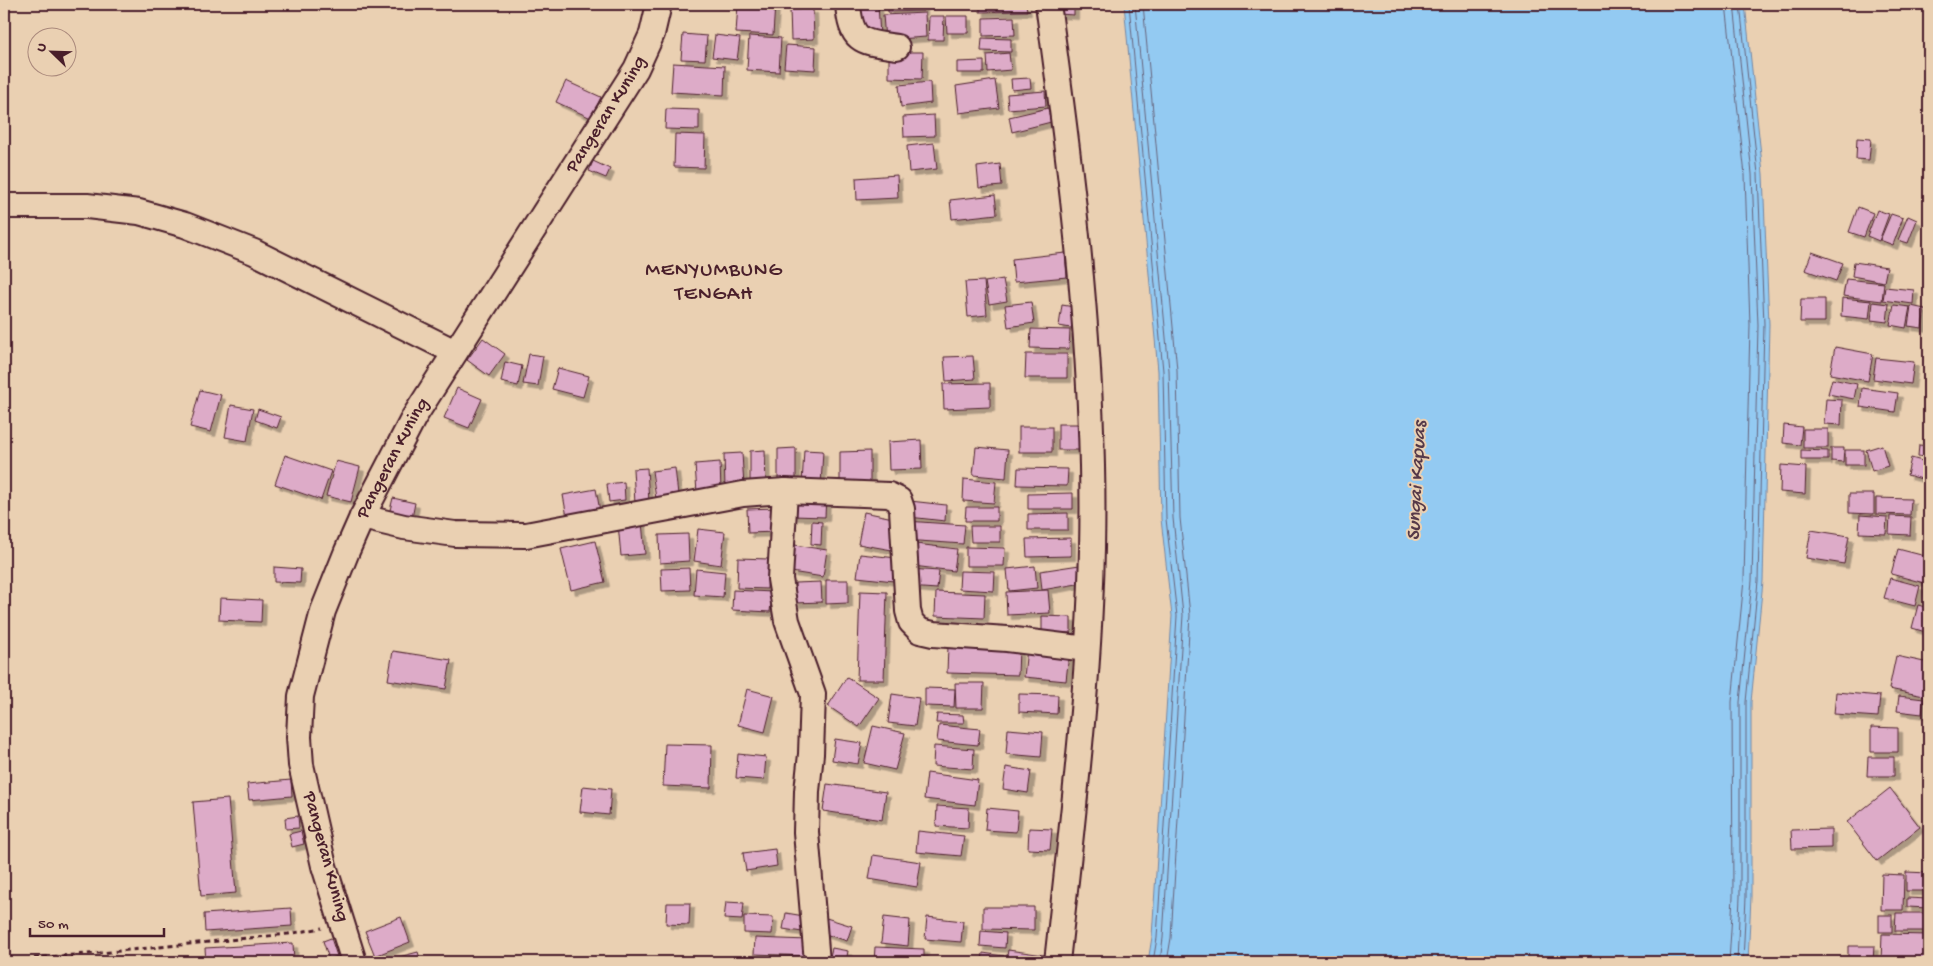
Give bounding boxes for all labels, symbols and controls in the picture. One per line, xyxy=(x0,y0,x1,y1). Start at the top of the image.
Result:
north arrow xyxy=(28,28,78,78)
text: U xyxy=(33,41,52,55)
street label: Pangeran Kuning xyxy=(561,53,652,178)
district label: MENYUMBUNG TENGAH xyxy=(645,259,783,308)
street label: Pangeran Kuning xyxy=(351,393,435,524)
water label: Sungai Kapuas xyxy=(1403,419,1433,541)
street label: Pangeran Kuning xyxy=(296,788,353,925)
scale bar xyxy=(30,906,164,938)
text: 50 m xyxy=(38,916,69,934)

